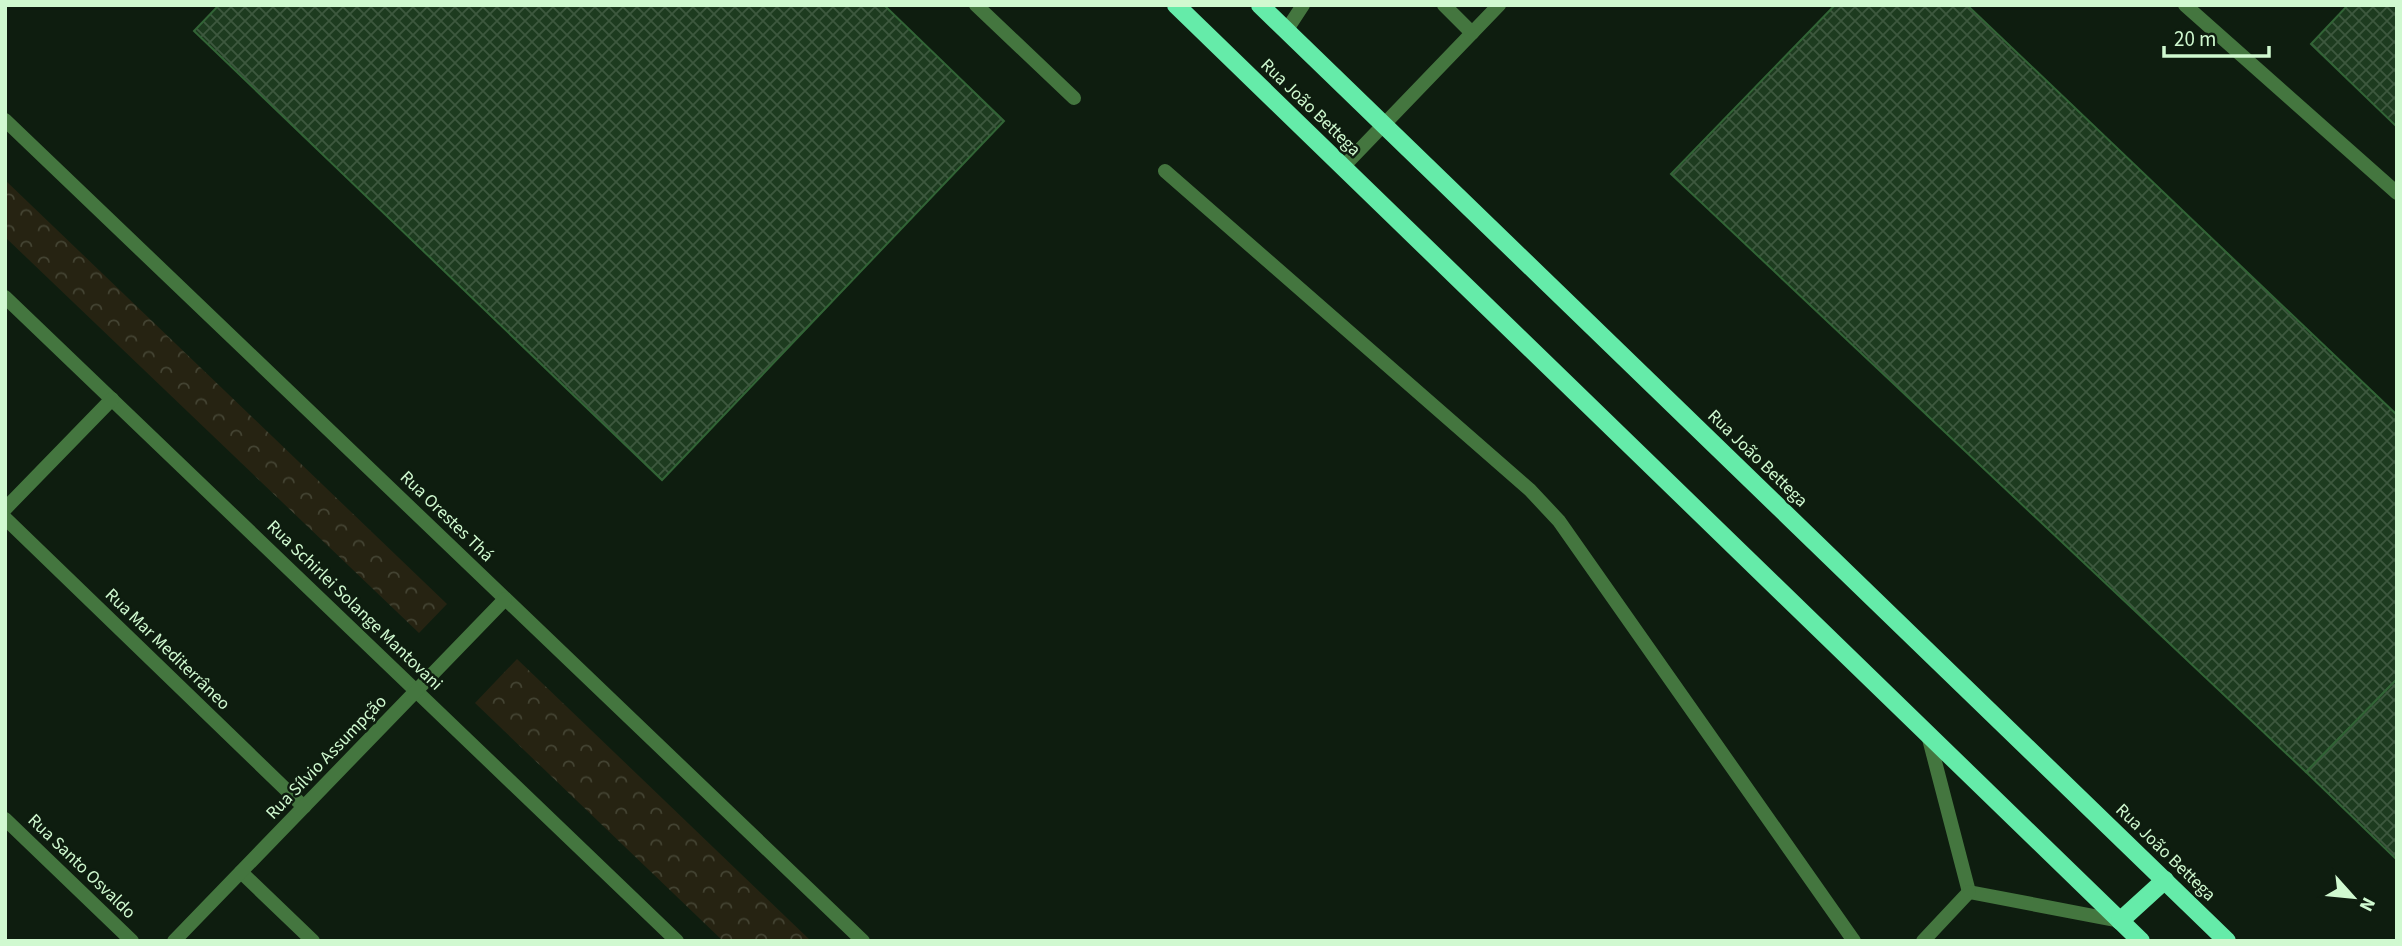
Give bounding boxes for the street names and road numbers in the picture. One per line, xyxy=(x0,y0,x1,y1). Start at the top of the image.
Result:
street label: Rua João Bettega xyxy=(1255,53,1366,162)
street label: Rua João Bettega xyxy=(1702,404,1813,513)
street label: Rua Orestes Thá xyxy=(394,465,499,567)
street label: Rua Schirlei Solange Mantovani xyxy=(261,515,448,696)
street label: Rua Mar Mediterrâneo xyxy=(99,583,236,716)
street label: Rua Sílvio Assumpção xyxy=(260,690,392,825)
street label: Rua João Bettega xyxy=(2110,798,2221,907)
street label: Rua Santo Osvaldo xyxy=(22,808,141,924)

